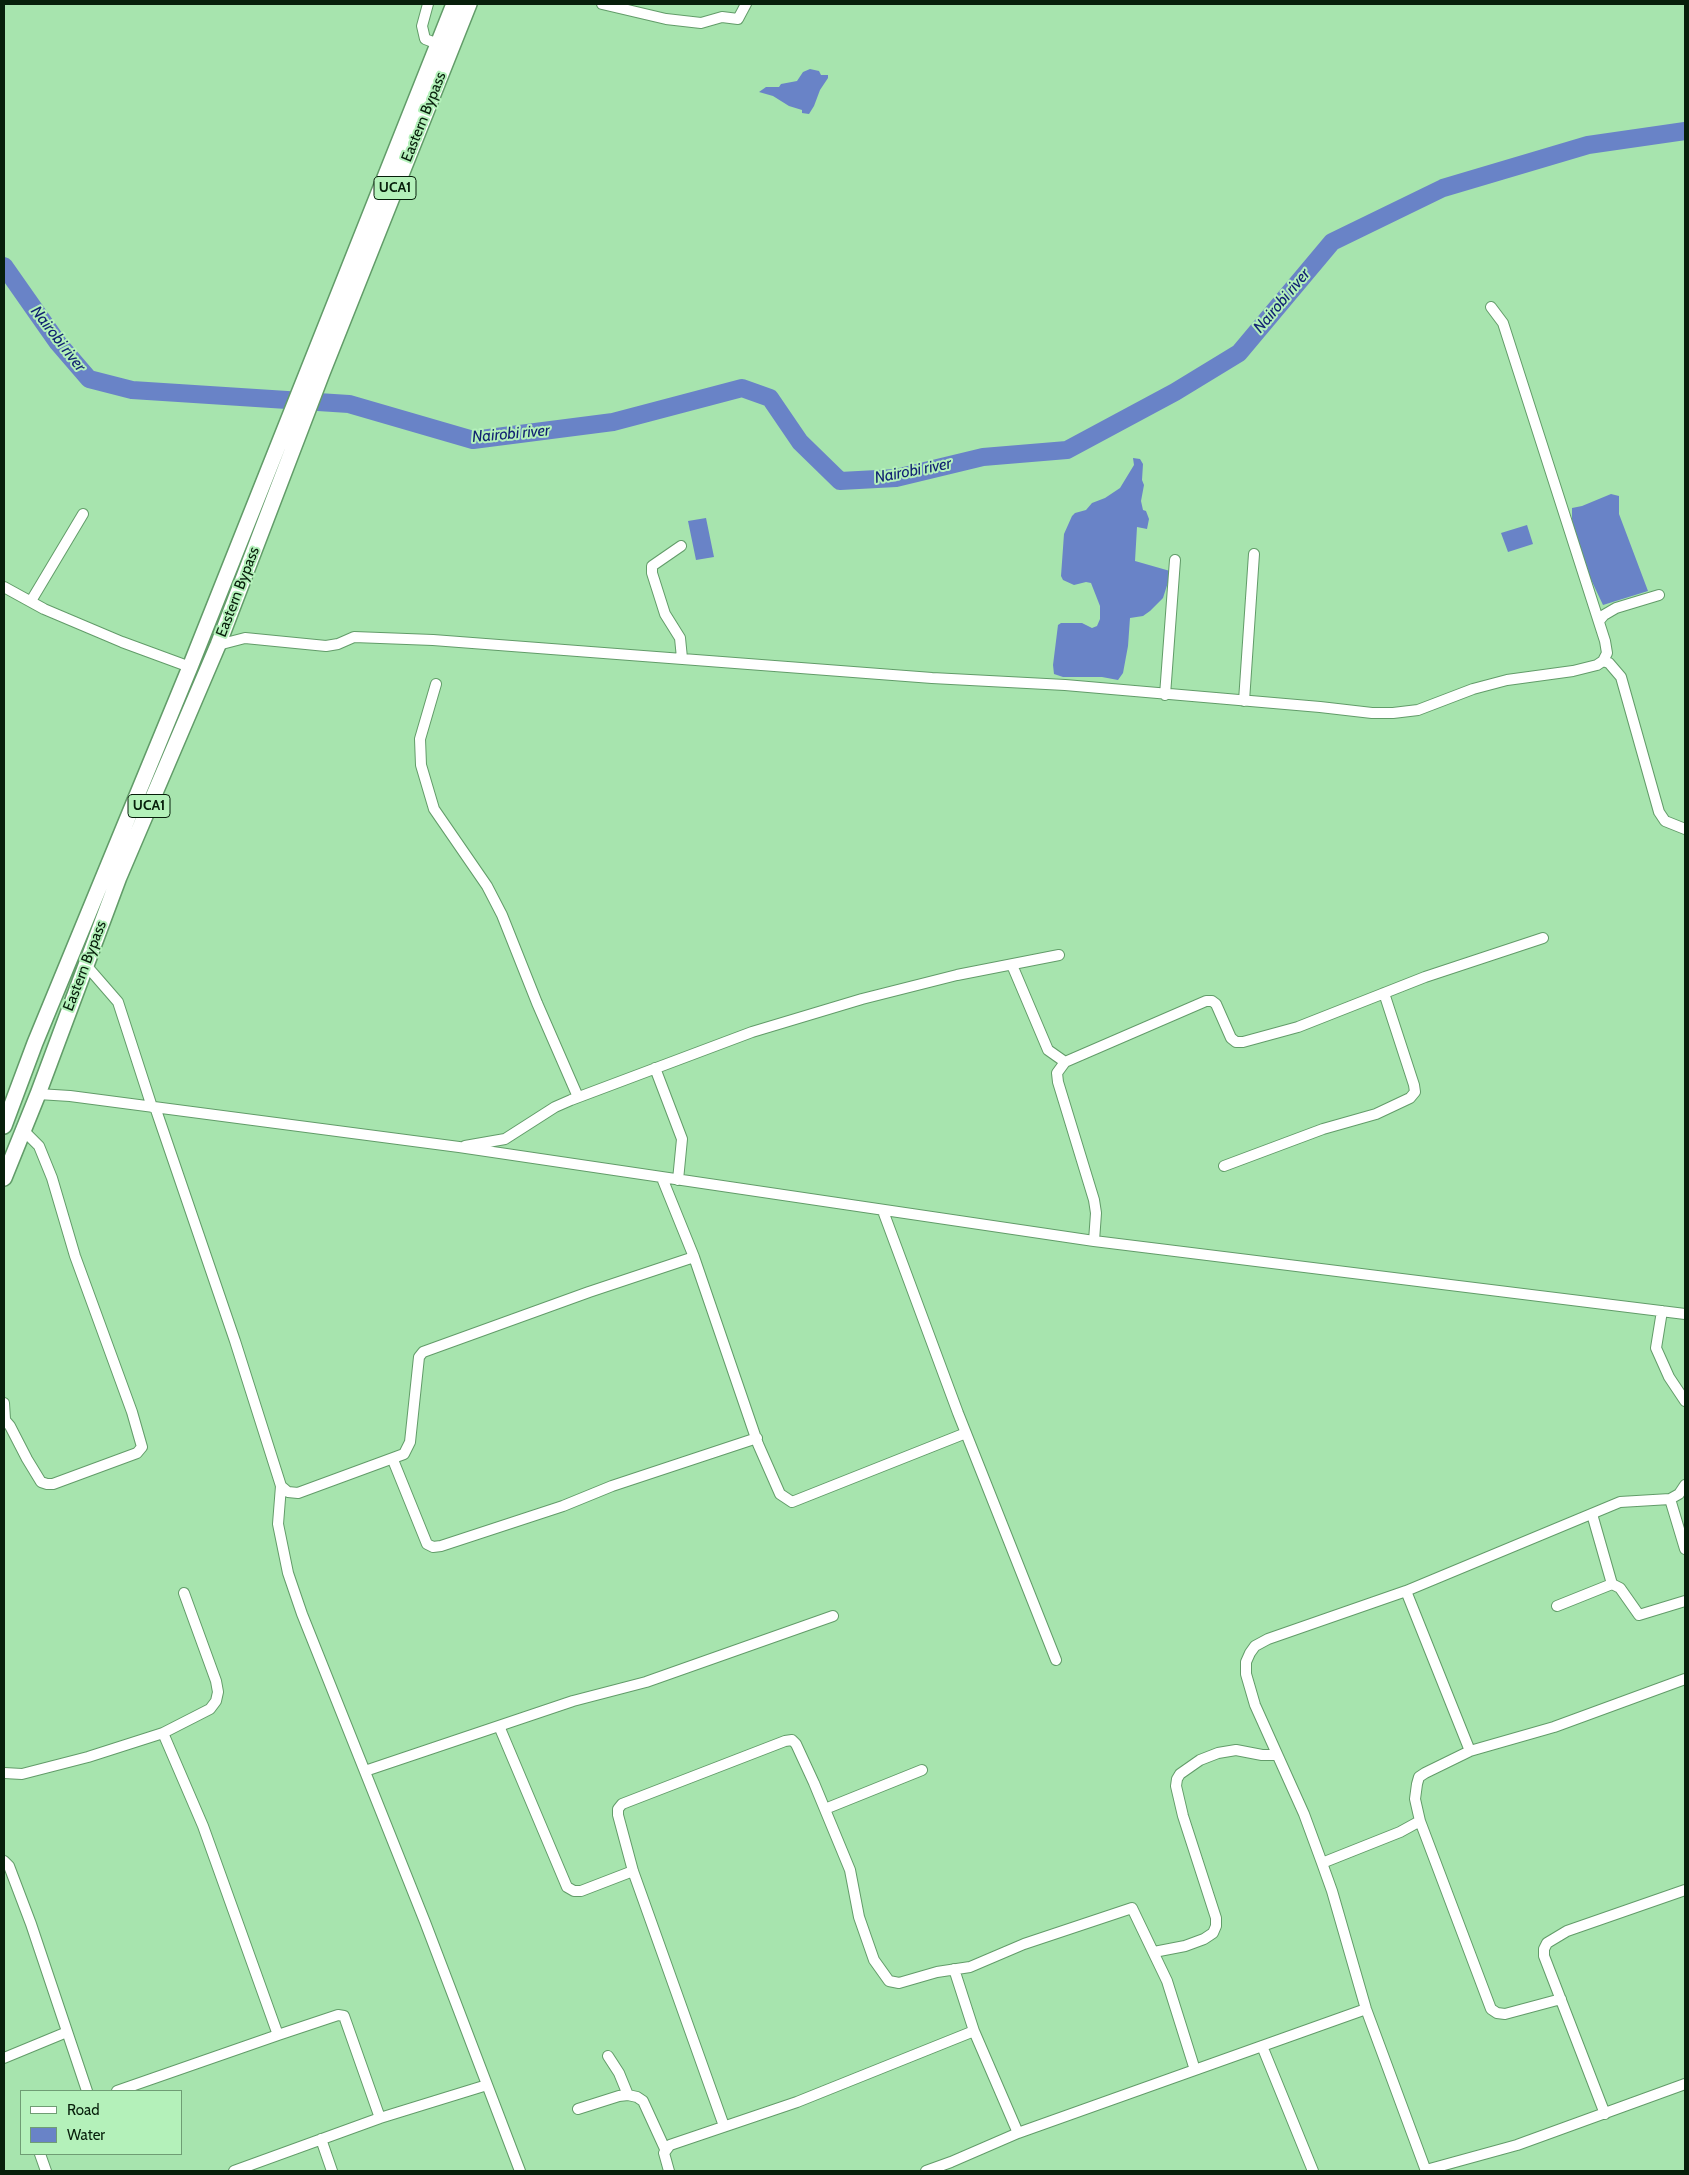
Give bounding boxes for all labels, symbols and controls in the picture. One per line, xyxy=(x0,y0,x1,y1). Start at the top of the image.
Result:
street label: Eastern Bypass xyxy=(398,70,450,164)
road number: UCA1 xyxy=(374,177,416,200)
water label: Nairobi river xyxy=(1250,265,1314,337)
water label: Nairobi river xyxy=(26,302,90,376)
water label: Nairobi river xyxy=(471,421,551,447)
water label: Nairobi river xyxy=(873,454,953,488)
street label: Eastern Bypass xyxy=(213,544,263,640)
road number: UCA1 xyxy=(128,794,170,818)
street label: Eastern Bypass xyxy=(60,918,110,1014)
legend xyxy=(20,2090,182,2155)
text: Road xyxy=(67,2101,100,2119)
text: Water xyxy=(67,2126,105,2144)

